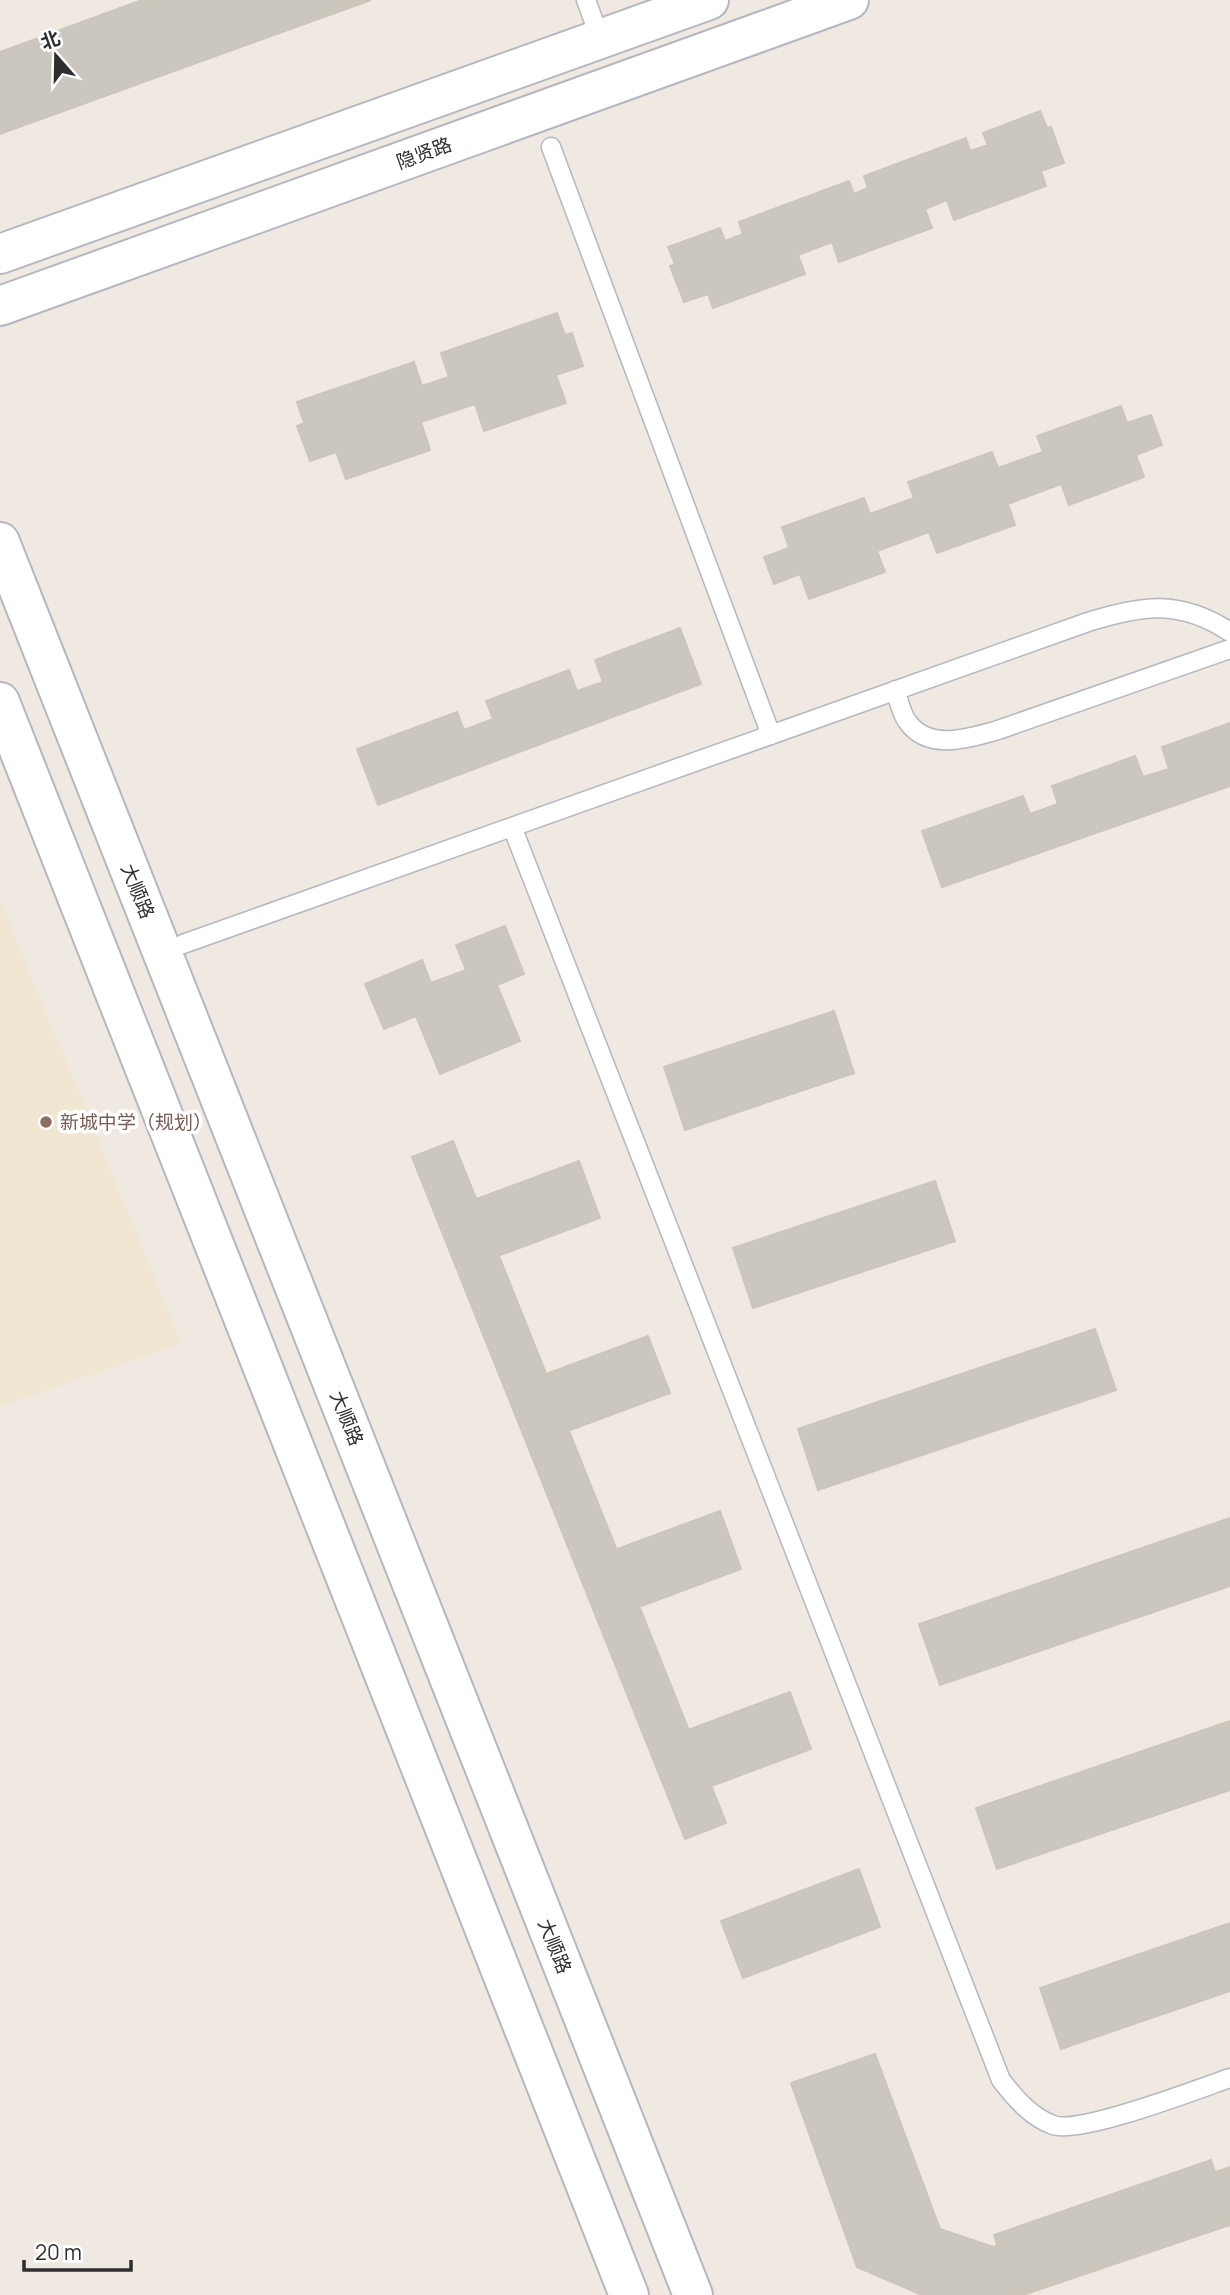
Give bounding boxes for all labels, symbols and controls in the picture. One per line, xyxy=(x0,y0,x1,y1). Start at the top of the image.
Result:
north arrow xyxy=(21,21,91,91)
text: 北 xyxy=(37,25,64,55)
street label: 隐贤路 xyxy=(393,131,455,175)
street label: 大顺路 xyxy=(115,860,161,922)
place label: 新城中学（规划） xyxy=(60,1109,212,1135)
marker: 新城中学（规划） xyxy=(38,1114,54,1130)
street label: 大顺路 xyxy=(324,1387,370,1449)
street label: 大顺路 xyxy=(532,1915,578,1977)
scale bar xyxy=(24,2228,131,2272)
text: 20 m xyxy=(35,2238,82,2266)

